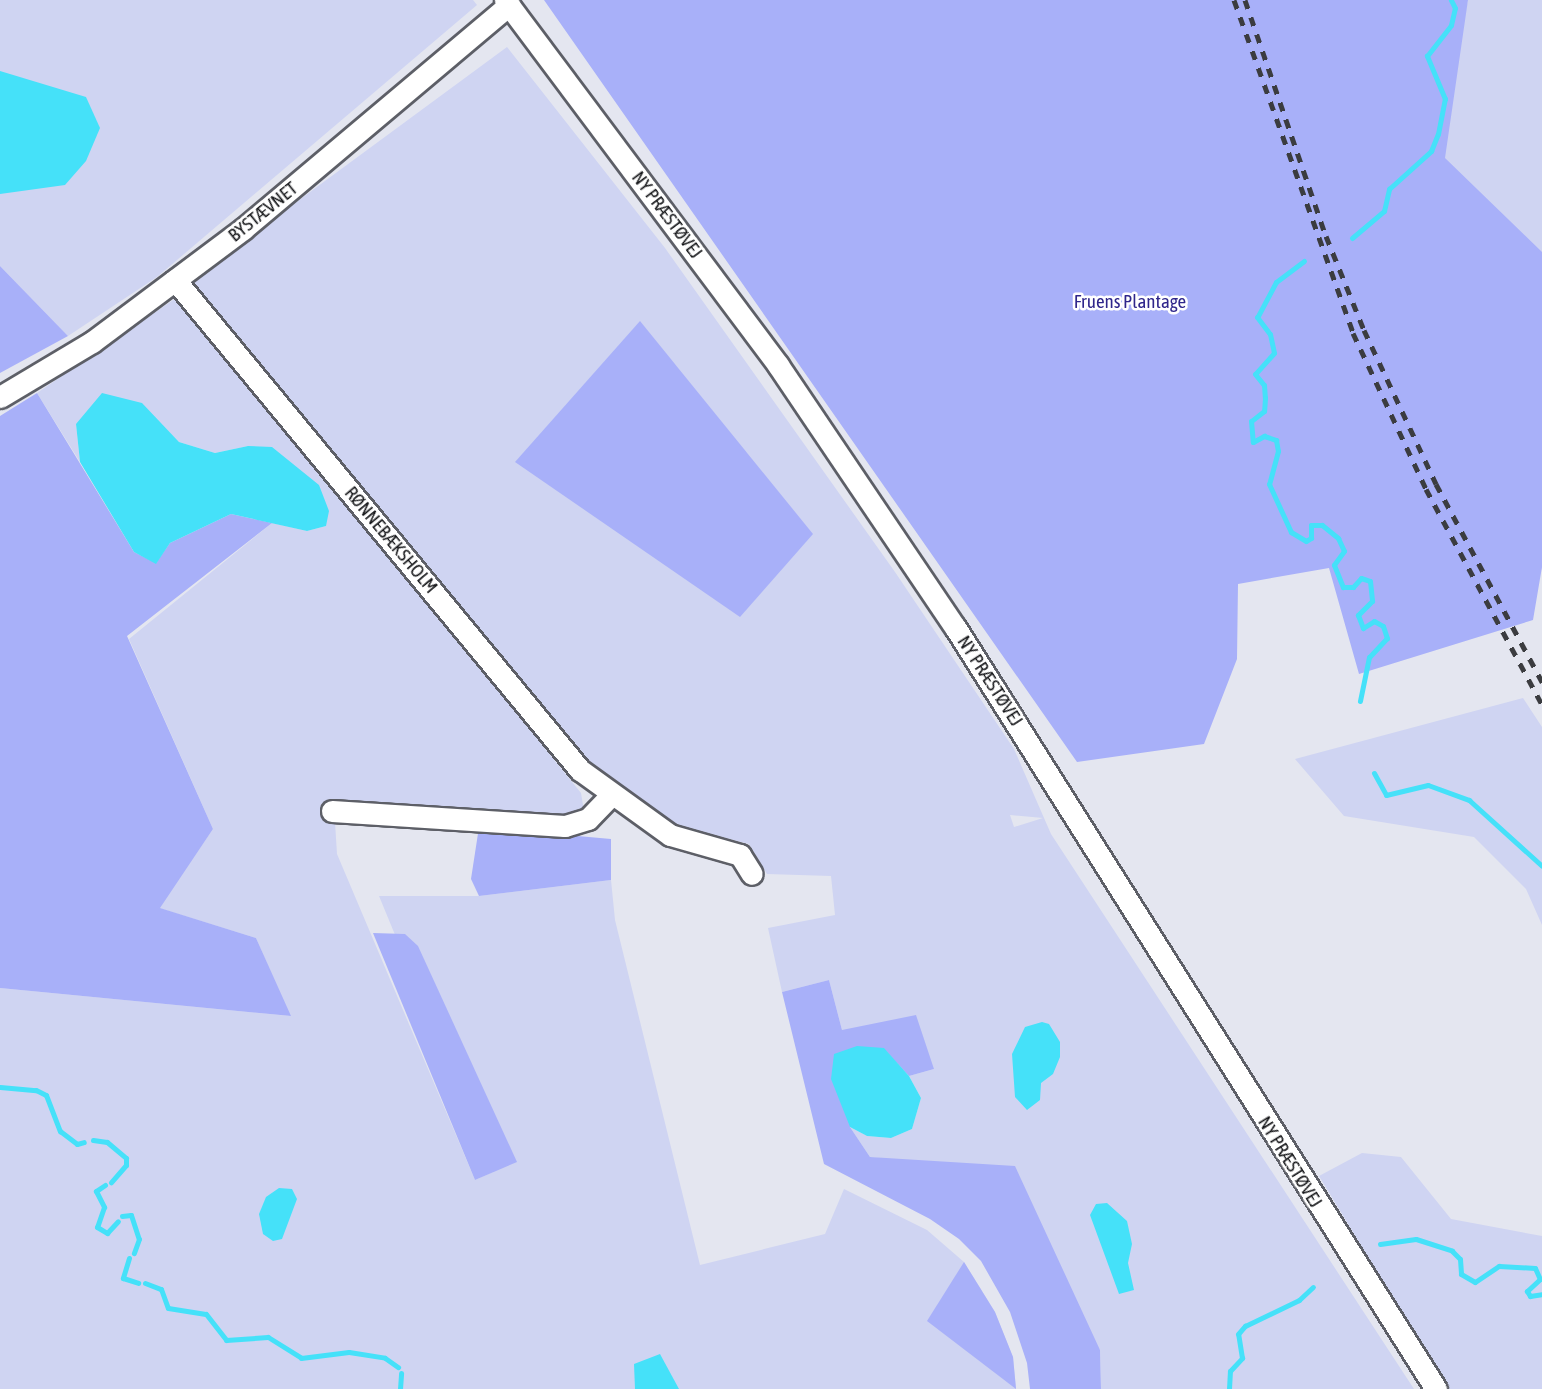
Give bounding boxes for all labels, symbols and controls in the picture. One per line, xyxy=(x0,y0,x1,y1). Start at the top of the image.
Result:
street label: NY PRÆSTØVEJ xyxy=(627,167,707,263)
street label: BYSTÆVNET xyxy=(224,177,302,247)
park label: Fruens Plantage xyxy=(1074,291,1186,313)
street label: RØNNEBÆKSHOLM xyxy=(340,482,442,598)
street label: NY PRÆSTØVEJ xyxy=(952,631,1028,731)
street label: NY PRÆSTØVEJ xyxy=(1253,1112,1327,1212)

